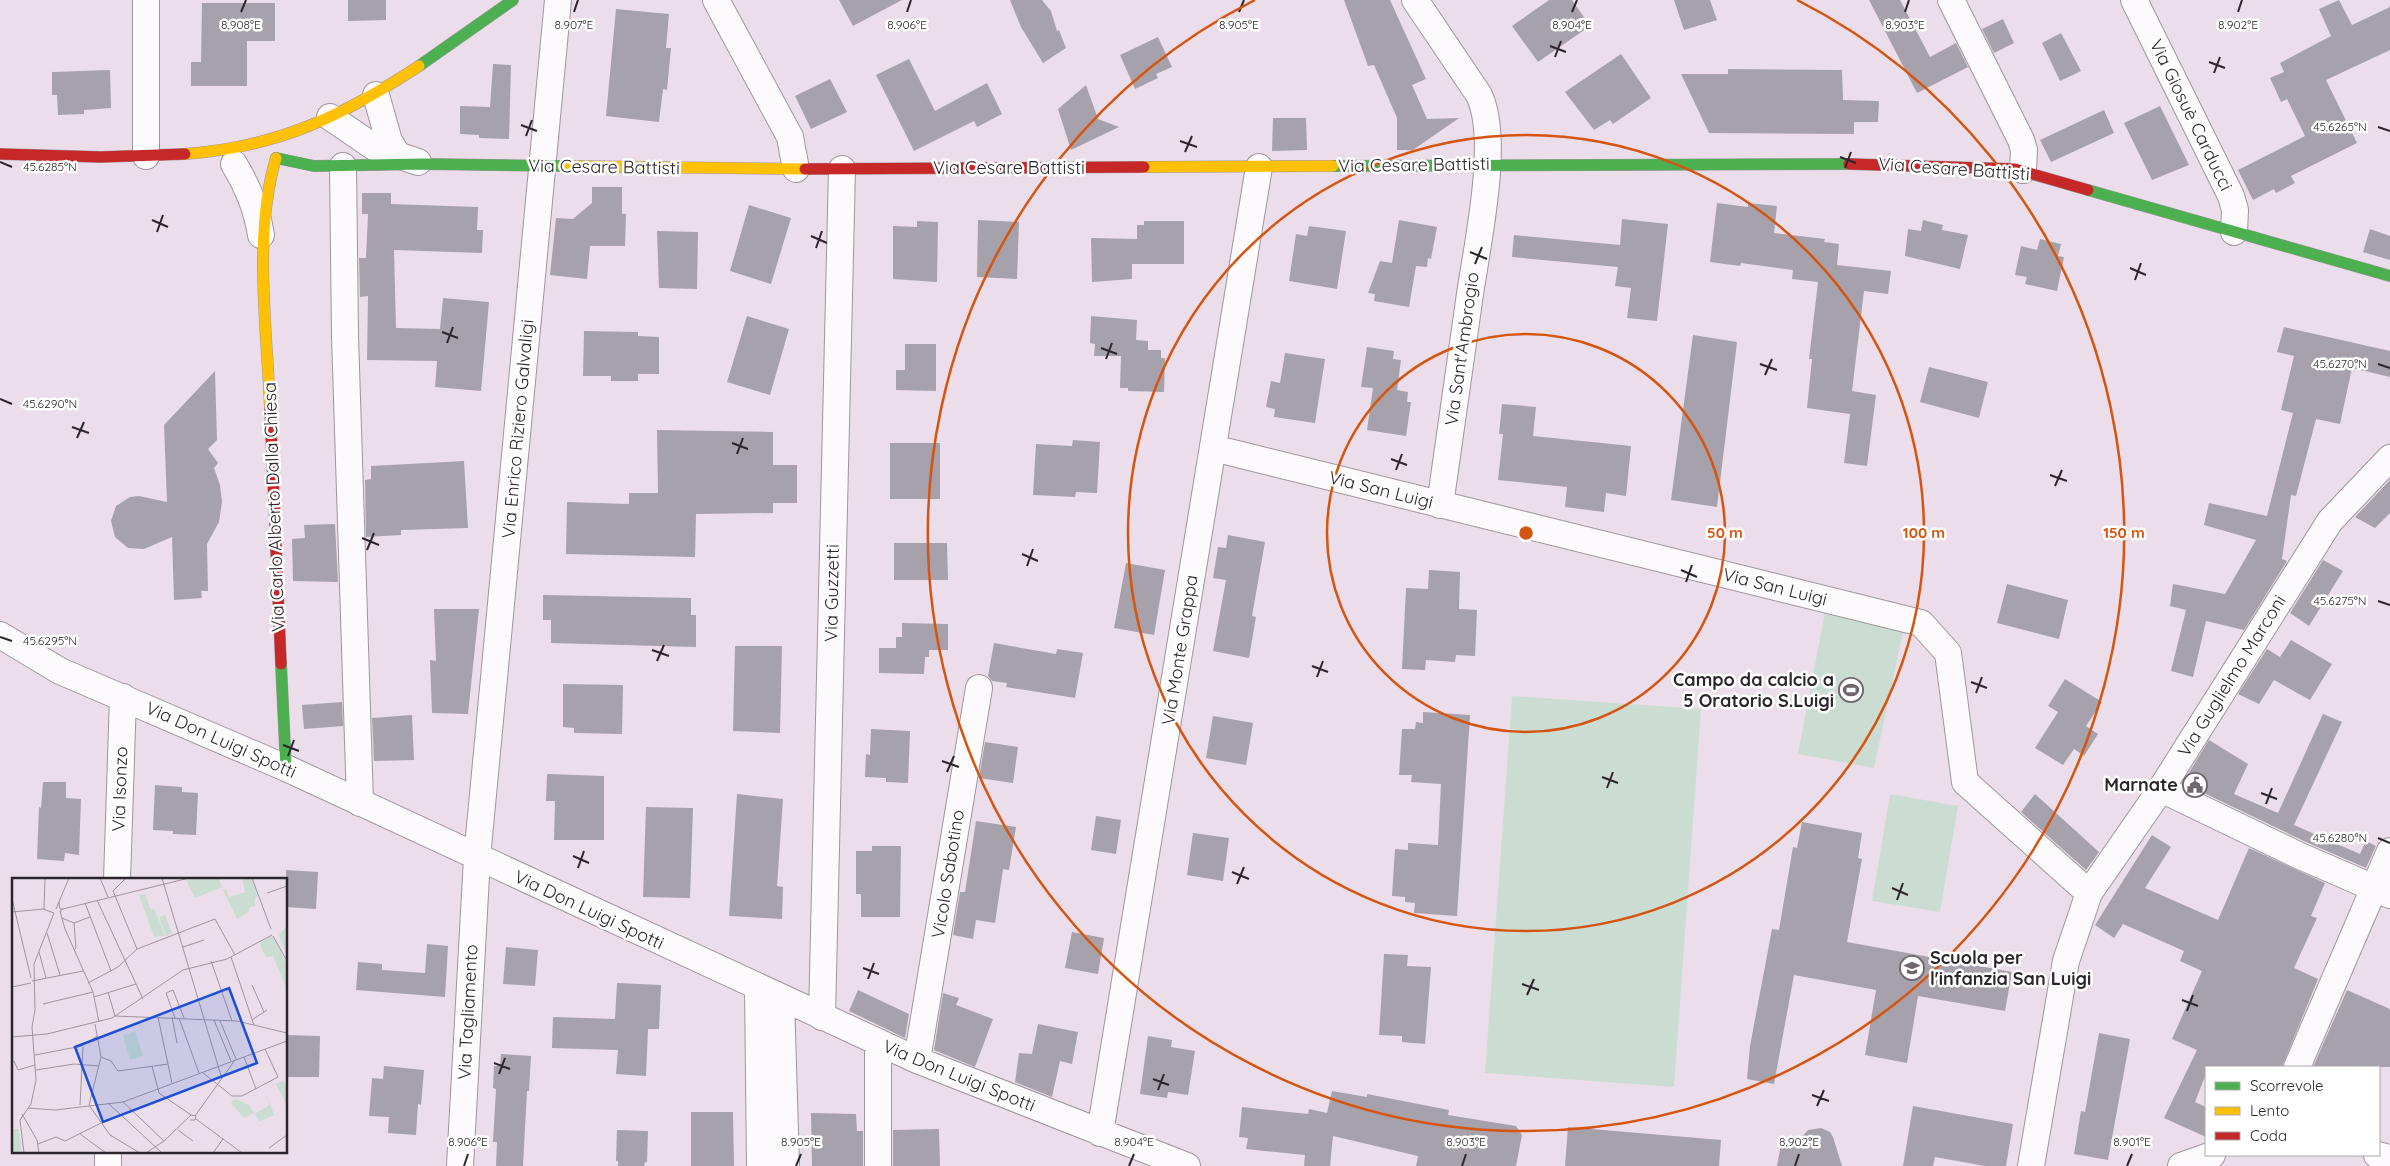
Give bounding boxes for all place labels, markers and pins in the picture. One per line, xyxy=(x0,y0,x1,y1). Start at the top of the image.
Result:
centre of rings xyxy=(1517,524,1535,542)
place label: Campo da calcio a 5 Oratorio S.Luigi xyxy=(1673,668,1834,712)
sports icon: Campo da calcio a 5 Oratorio S.Luigi xyxy=(1838,677,1864,703)
public building icon: Marnate xyxy=(2182,772,2208,798)
place label: Marnate xyxy=(2104,773,2178,796)
place label: Scuola per l'infanzia San Luigi xyxy=(1930,946,2091,990)
school or university icon: Scuola per l'infanzia San Luigi xyxy=(1899,955,1925,981)

